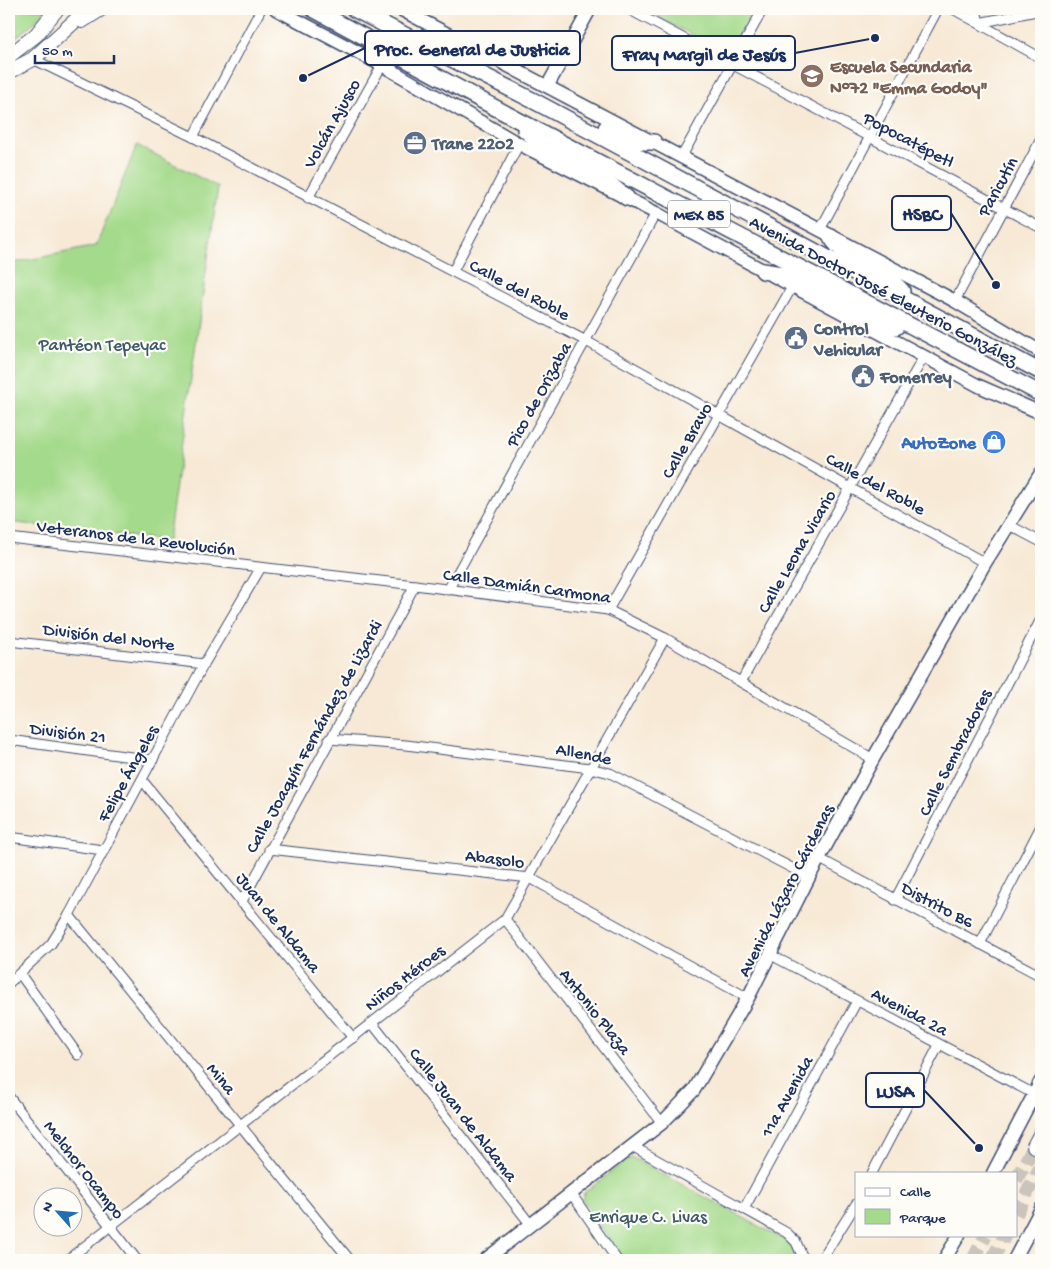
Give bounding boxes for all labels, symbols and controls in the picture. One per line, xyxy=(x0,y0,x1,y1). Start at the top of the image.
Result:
callout: Proc. General de Justicia xyxy=(365,31,580,65)
scale bar xyxy=(35,32,114,64)
callout: Fray Margil de Jesús xyxy=(612,36,795,70)
text: Proc. General de Justicia xyxy=(374,40,571,63)
text: 50 m xyxy=(42,43,73,61)
text: Fray Margil de Jesús xyxy=(621,45,787,68)
place label: Escuela Secundaria N°72 "Emma Godoy" xyxy=(830,58,988,100)
school or university icon: Escuela Secundaria N°72 "Emma Godoy" xyxy=(799,63,825,89)
street label: Volcán Ajusco xyxy=(300,76,366,173)
street label: Popocatépetl xyxy=(858,108,957,174)
office icon: Trane 2202 xyxy=(402,130,428,156)
place label: Trane 2202 xyxy=(430,135,514,156)
street label: Paricutín xyxy=(974,154,1024,221)
callout: HSBC xyxy=(892,196,951,230)
road number: MEX 85 xyxy=(668,200,730,228)
text: HSBC xyxy=(902,205,944,228)
street label: Avenida Doctor José Eleuterio González xyxy=(745,212,1021,373)
street label: Calle del Roble xyxy=(465,256,573,327)
place label: Control Vehicular xyxy=(813,320,884,362)
public building icon: Control Vehicular xyxy=(783,325,809,351)
park label: Pantéon Tepeyac xyxy=(38,336,166,357)
street label: Pico de Orizaba xyxy=(502,338,578,452)
public building icon: Fomerrey xyxy=(850,363,876,389)
place label: Fomerrey xyxy=(879,368,952,389)
street label: Calle Bravo xyxy=(658,400,718,483)
shop icon: AutoZone xyxy=(981,429,1007,455)
place label: AutoZone xyxy=(900,434,977,455)
street label: Calle del Roble xyxy=(821,449,929,522)
street label: Calle Leona Vicario xyxy=(754,487,842,618)
street label: Veteranos de la Revolución xyxy=(34,517,237,562)
street label: Calle Damián Carmona xyxy=(441,565,613,610)
street label: Calle Joaquín Fernández de Lizardi xyxy=(242,617,388,857)
street label: División del Norte xyxy=(41,620,176,657)
street label: Calle Sembradores xyxy=(915,685,998,820)
street label: División 21 xyxy=(28,719,107,750)
street label: Felipe Ángeles xyxy=(93,720,165,827)
street label: Allende xyxy=(554,740,614,771)
street label: Avenida Lázaro Cárdenas xyxy=(735,800,840,981)
street label: Abasolo xyxy=(464,846,525,875)
street label: Juan de Aldama xyxy=(230,869,324,979)
street label: Distrito B6 xyxy=(896,878,977,934)
street label: Niños Héroes xyxy=(361,940,451,1017)
street label: Antonio Plaza xyxy=(554,965,635,1061)
street label: Avenida 2a xyxy=(867,984,952,1043)
street label: Calle Juan de Aldama xyxy=(403,1044,521,1187)
street label: 11a Avenida xyxy=(757,1052,820,1142)
street label: Mina xyxy=(201,1059,240,1101)
callout: LUSA xyxy=(866,1073,924,1107)
text: LUSA xyxy=(876,1082,916,1105)
street label: Melchor Ocampo xyxy=(38,1117,128,1224)
legend xyxy=(855,1172,1018,1236)
text: Calle xyxy=(900,1184,931,1202)
north arrow xyxy=(32,1186,82,1236)
text: N xyxy=(39,1199,58,1215)
park label: Enrique C. Livas xyxy=(589,1208,708,1229)
text: Parque xyxy=(899,1210,946,1228)

